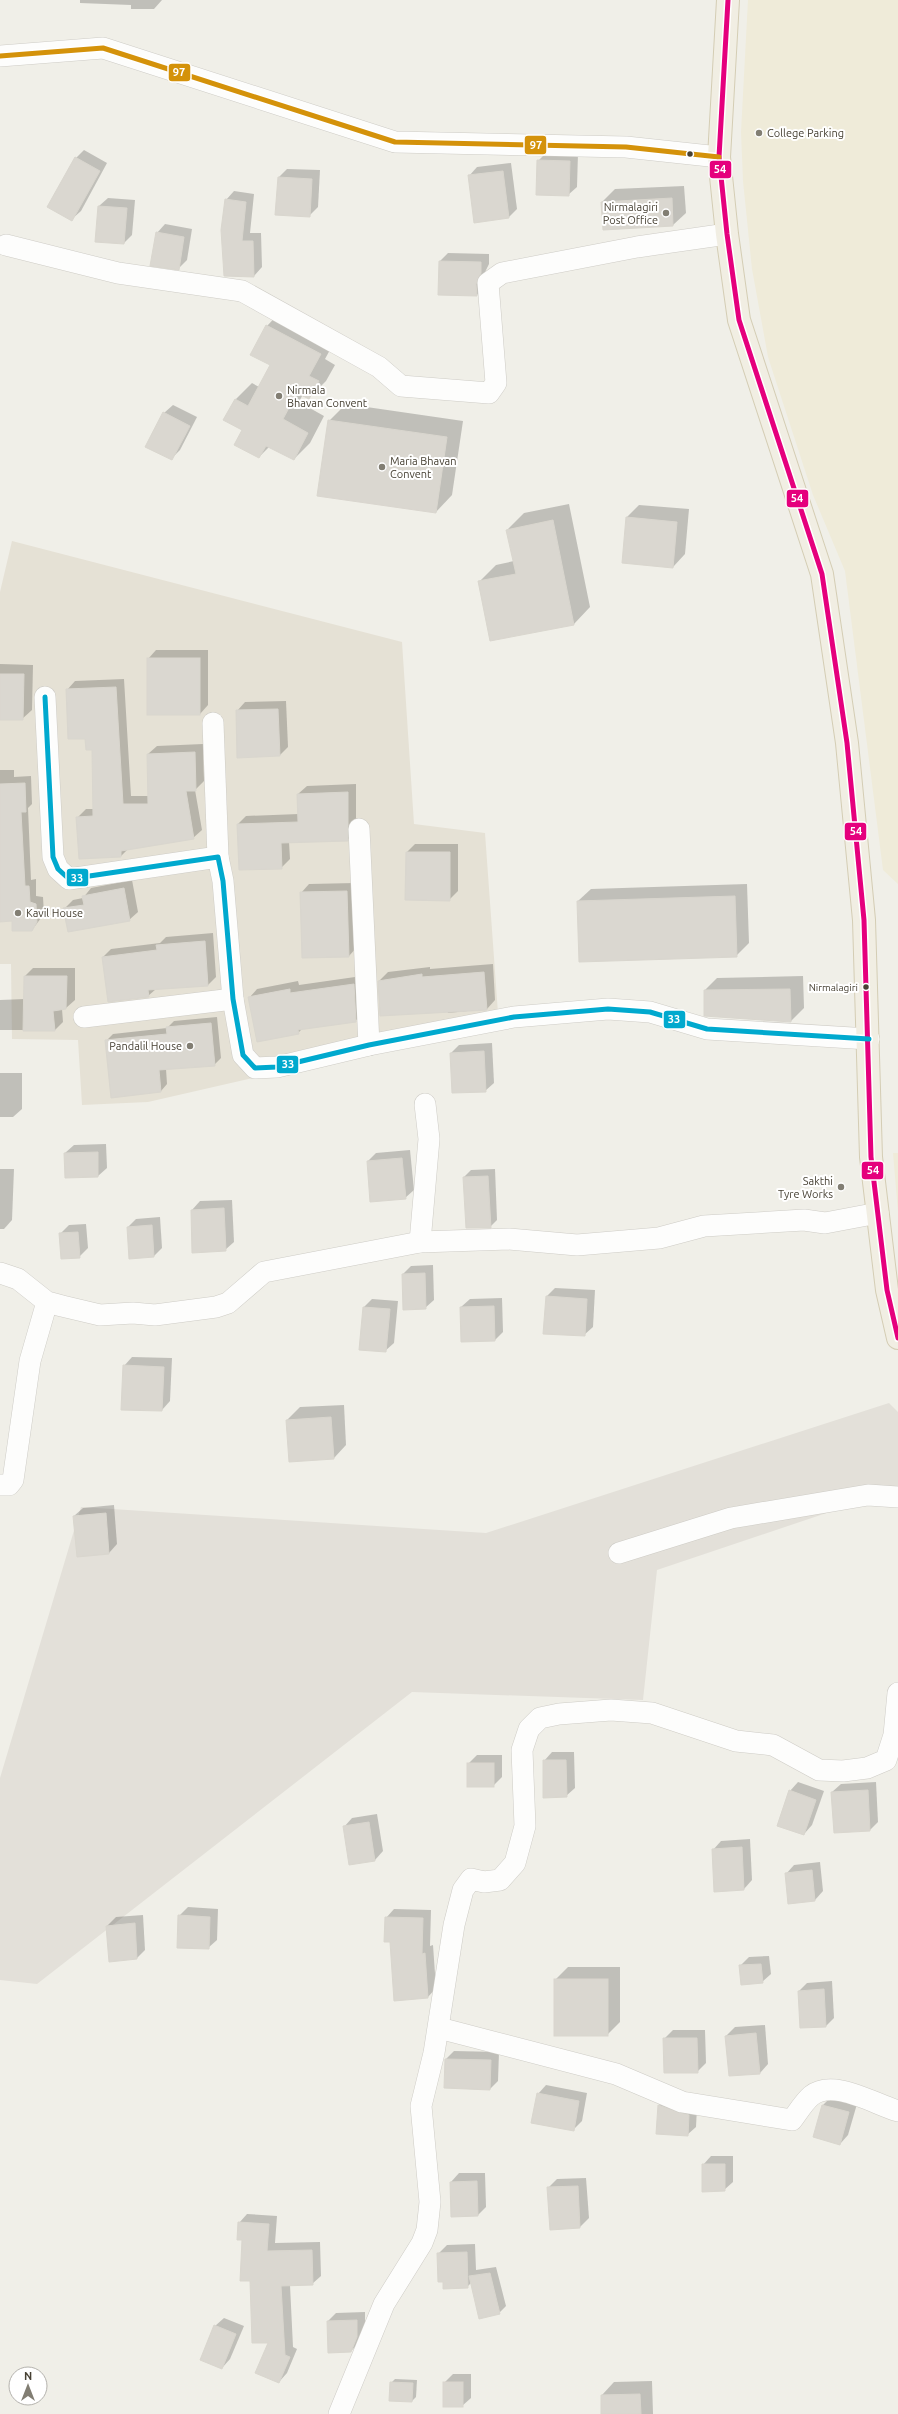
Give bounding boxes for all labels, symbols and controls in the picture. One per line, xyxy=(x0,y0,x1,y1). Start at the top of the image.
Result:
line badge: 97 xyxy=(168,63,191,82)
text: 97 xyxy=(173,66,185,78)
place label: College Parking xyxy=(767,127,844,139)
marker: College Parking xyxy=(754,128,764,138)
line badge: 97 xyxy=(524,135,547,155)
text: 97 xyxy=(530,139,542,151)
unlabelled marker xyxy=(685,149,695,159)
line badge: 54 xyxy=(709,160,732,179)
text: 54 xyxy=(714,163,726,175)
place label: Nirmalagiri Post Office xyxy=(603,201,658,226)
marker: Nirmalagiri Post Office xyxy=(661,208,671,218)
place label: Nirmala Bhavan Convent xyxy=(287,384,368,409)
marker: Nirmala Bhavan Convent xyxy=(274,391,284,401)
place label: Maria Bhavan Convent xyxy=(390,455,456,480)
marker: Maria Bhavan Convent xyxy=(377,462,387,472)
line badge: 54 xyxy=(786,489,809,508)
text: 54 xyxy=(791,492,803,504)
line badge: 54 xyxy=(844,822,867,841)
text: 54 xyxy=(850,825,862,837)
line badge: 33 xyxy=(66,868,89,887)
text: 33 xyxy=(71,872,83,884)
place label: Kavil House xyxy=(26,907,83,919)
marker: Kavil House xyxy=(13,908,23,918)
place label: Nirmalagiri xyxy=(809,982,858,993)
marker: Nirmalagiri xyxy=(861,982,871,992)
line badge: 33 xyxy=(663,1010,686,1029)
text: 33 xyxy=(668,1013,680,1025)
place label: Pandalil House xyxy=(109,1040,182,1052)
marker: Pandalil House xyxy=(185,1041,195,1051)
line badge: 33 xyxy=(276,1055,299,1074)
text: 33 xyxy=(282,1058,294,1070)
line badge: 54 xyxy=(861,1161,884,1180)
text: 54 xyxy=(867,1164,879,1176)
place label: Sakthi Tyre Works xyxy=(778,1175,833,1200)
marker: Sakthi Tyre Works xyxy=(836,1182,846,1192)
north arrow xyxy=(8,2366,48,2406)
text: N xyxy=(24,2370,32,2382)

